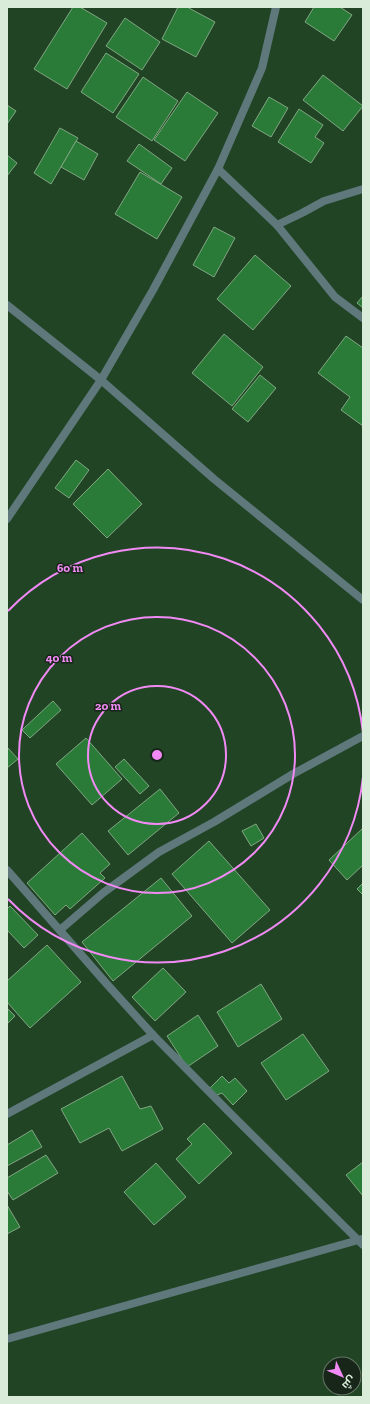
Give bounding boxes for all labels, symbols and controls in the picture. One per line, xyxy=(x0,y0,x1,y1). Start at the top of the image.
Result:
text: 60 m xyxy=(57,561,84,575)
text: 40 m xyxy=(46,651,73,665)
text: 20 m xyxy=(95,699,122,713)
centre of rings xyxy=(150,748,164,762)
north arrow xyxy=(322,1356,362,1396)
text: ش xyxy=(339,1373,358,1392)

